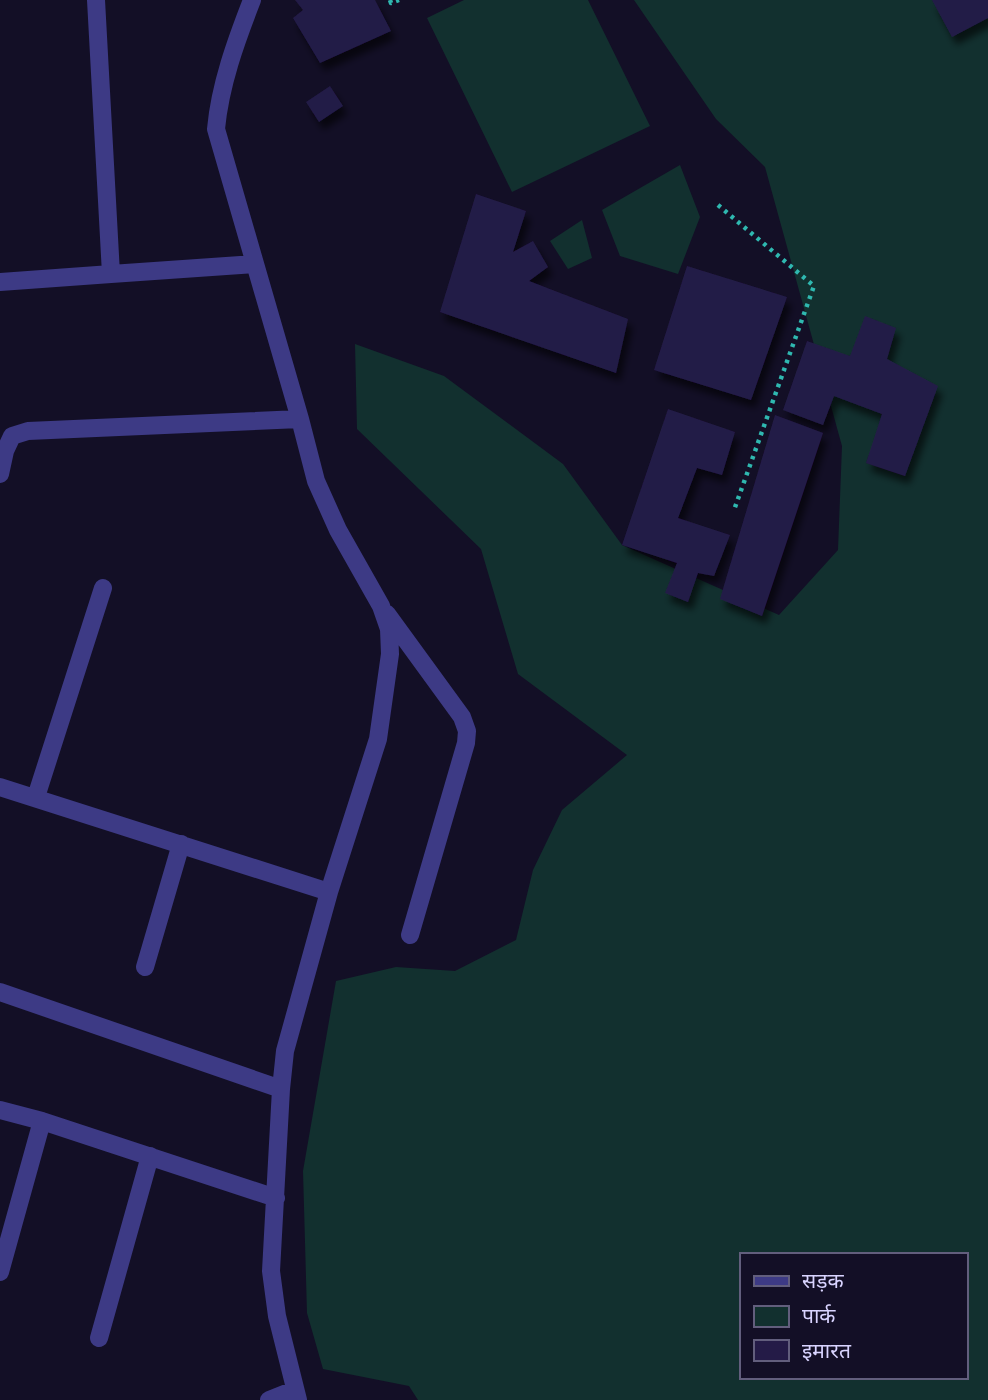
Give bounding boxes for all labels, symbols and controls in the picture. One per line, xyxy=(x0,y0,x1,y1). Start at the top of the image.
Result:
legend xyxy=(740,1253,967,1379)
text: सड़क xyxy=(802,1268,844,1294)
text: पार्क xyxy=(802,1303,836,1329)
text: इमारत xyxy=(802,1338,852,1364)

